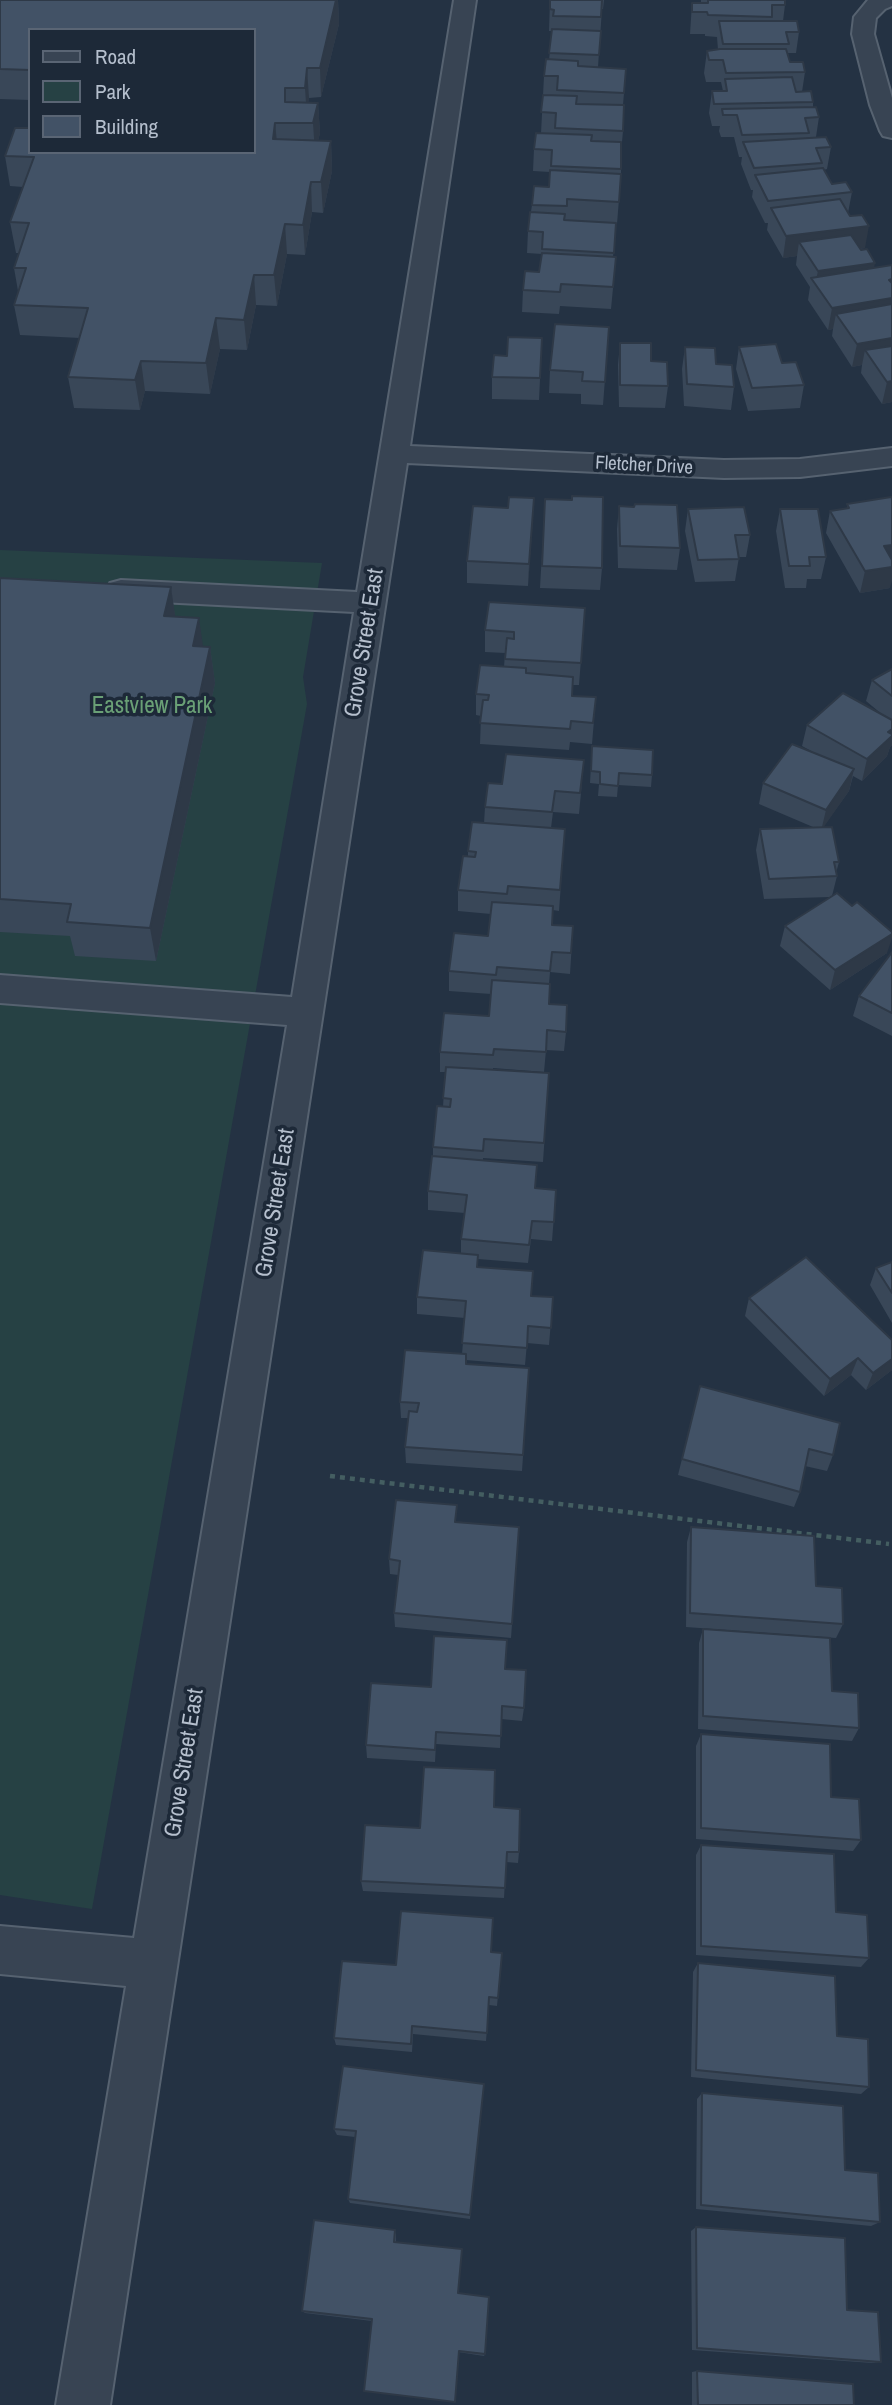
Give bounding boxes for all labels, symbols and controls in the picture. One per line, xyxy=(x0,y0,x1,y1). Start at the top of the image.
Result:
legend xyxy=(28,28,256,154)
text: Road xyxy=(95,42,136,71)
text: Park xyxy=(95,77,130,106)
text: Building xyxy=(95,112,158,141)
street label: Fletcher Drive xyxy=(595,452,693,480)
street label: Grove Street East xyxy=(340,567,390,719)
park label: Eastview Park xyxy=(92,693,212,721)
street label: Grove Street East xyxy=(251,1127,301,1279)
street label: Grove Street East xyxy=(160,1687,210,1839)

